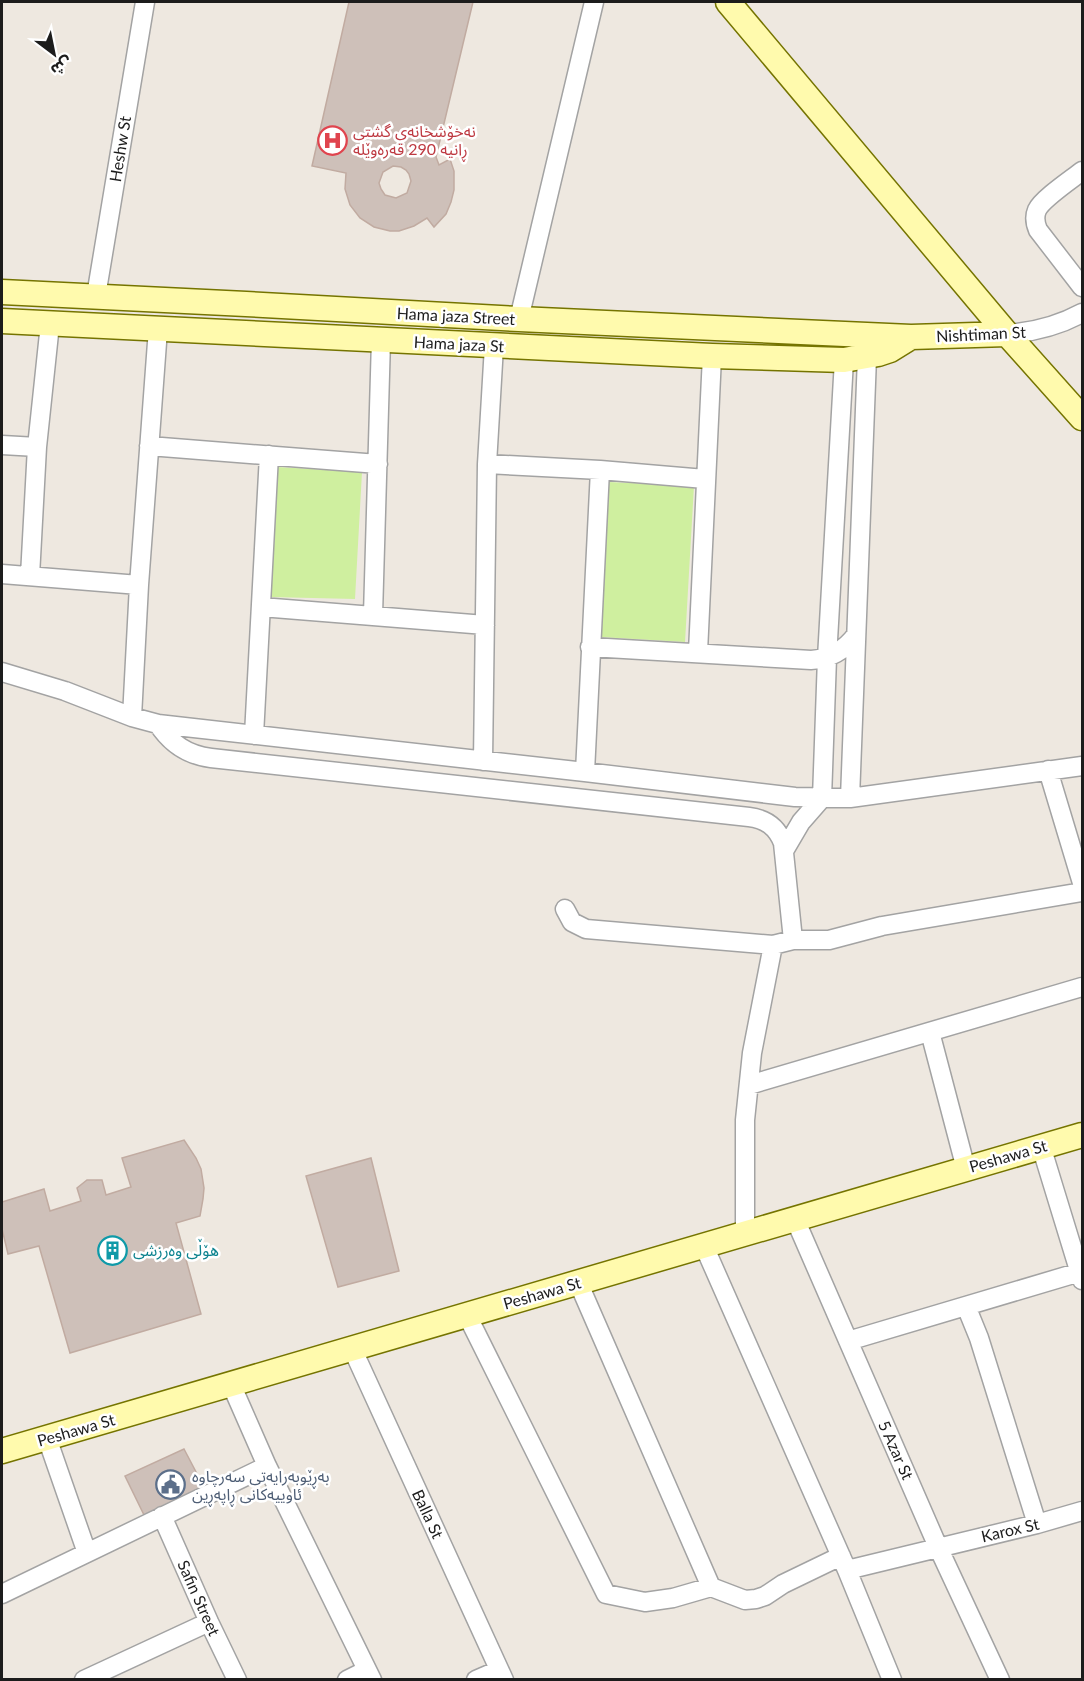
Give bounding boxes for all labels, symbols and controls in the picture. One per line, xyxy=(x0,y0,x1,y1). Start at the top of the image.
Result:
north arrow xyxy=(24,24,84,84)
text: ش xyxy=(47,52,77,81)
street label: Heshw St xyxy=(105,114,134,183)
place label: نەخۆشخانەی گشتی ڕانیە 290 قەرەوێلە xyxy=(353,121,476,163)
hospital icon: نەخۆشخانەی گشتی ڕانیە 290 قەرەوێلە xyxy=(316,124,348,156)
street label: Hama jaza Street xyxy=(396,303,516,328)
street label: Nishtiman St xyxy=(936,322,1027,345)
street label: Hama jaza St xyxy=(413,332,505,355)
street label: Peshawa St xyxy=(967,1135,1049,1176)
building icon: هۆڵی وەرزشی xyxy=(96,1234,128,1266)
place label: هۆڵی وەرزشی xyxy=(133,1238,219,1260)
street label: Peshawa St xyxy=(501,1272,583,1313)
street label: Peshawa St xyxy=(35,1409,117,1450)
street label: 5 Azar St xyxy=(875,1417,918,1482)
place label: بەڕێوبەرایەتی سەرچاوە ئاوییەکانی ڕاپەڕین xyxy=(192,1466,330,1508)
public building icon: بەڕێوبەرایەتی سەرچاوە ئاوییەکانی ڕاپەڕین xyxy=(155,1469,187,1501)
street label: Balla St xyxy=(409,1486,448,1542)
street label: Karox St xyxy=(979,1514,1041,1545)
street label: Safin Street xyxy=(174,1557,225,1639)

